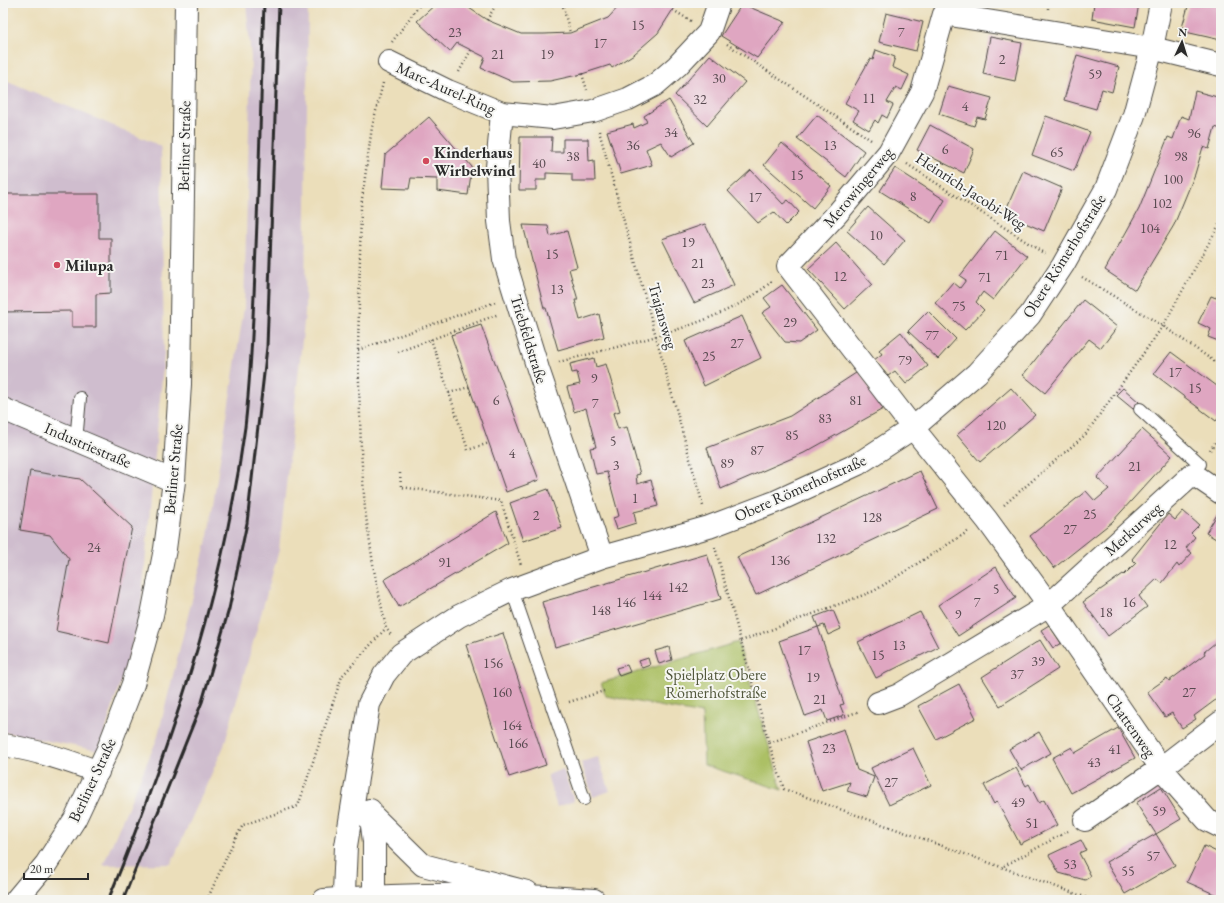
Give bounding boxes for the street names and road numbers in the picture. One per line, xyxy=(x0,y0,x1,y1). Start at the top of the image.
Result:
street label: Marc-Aurel-Ring xyxy=(393,57,500,120)
street label: Berliner Straße xyxy=(173,101,195,191)
street label: Merowingerweg xyxy=(818,142,899,232)
street label: Heinrich-Jacobi-Weg xyxy=(912,147,1031,235)
street label: Obere Römerhofstraße xyxy=(1017,190,1111,322)
street label: Trajansweg xyxy=(644,280,683,353)
street label: Triebfeldstraße xyxy=(506,292,552,386)
street label: Industriestraße xyxy=(41,417,135,473)
street label: Berliner Straße xyxy=(159,423,187,515)
street label: Obere Römerhofstraße xyxy=(731,449,869,527)
street label: Merkurweg xyxy=(1100,497,1167,560)
street label: Chattenweg xyxy=(1101,689,1161,762)
street label: Berliner Straße xyxy=(63,735,121,825)

